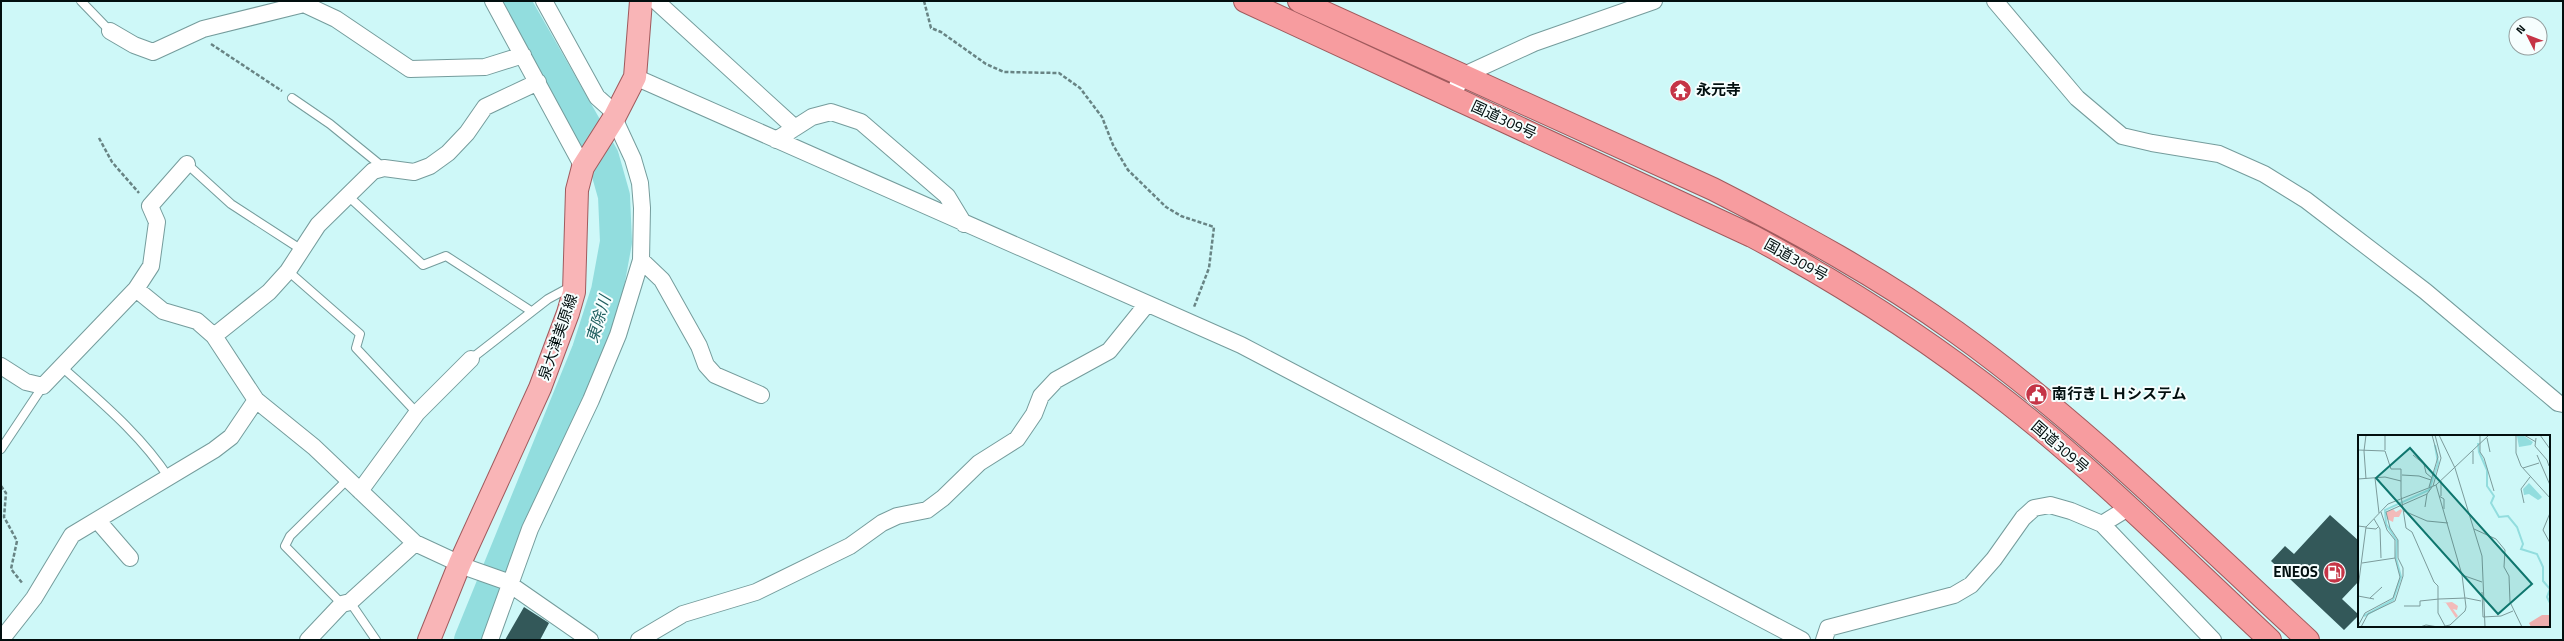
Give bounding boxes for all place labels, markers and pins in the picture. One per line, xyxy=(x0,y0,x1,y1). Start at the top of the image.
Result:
temple icon: 永元寺 xyxy=(1668,77,1694,103)
place label: 永元寺 xyxy=(1696,78,1741,101)
public building icon: 南行きＬＨシステム xyxy=(2023,381,2049,407)
place label: 南行きＬＨシステム xyxy=(2052,382,2187,405)
fuel station icon: ENEOS xyxy=(2321,559,2347,585)
place label: ENEOS xyxy=(2273,560,2318,583)

